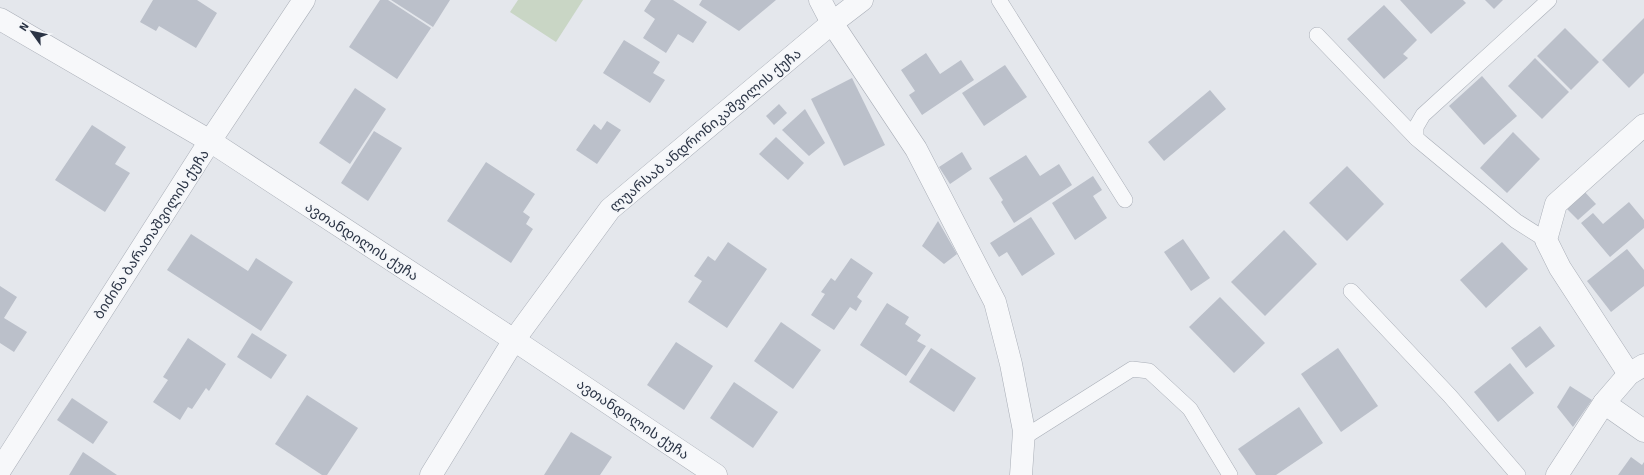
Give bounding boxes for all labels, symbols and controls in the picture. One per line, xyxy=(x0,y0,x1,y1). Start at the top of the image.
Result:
north arrow xyxy=(12,12,52,52)
text: N xyxy=(16,20,32,34)
street label: ლუარსაბ ანდრონიკაშვილის ქუჩა xyxy=(606,45,805,216)
street label: ბიძინა ბარათაშვილის ქუჩა xyxy=(90,146,213,322)
street label: ავთანდილის ქუჩა xyxy=(302,198,422,284)
street label: ავთანდილის ქუჩა xyxy=(573,376,692,463)

